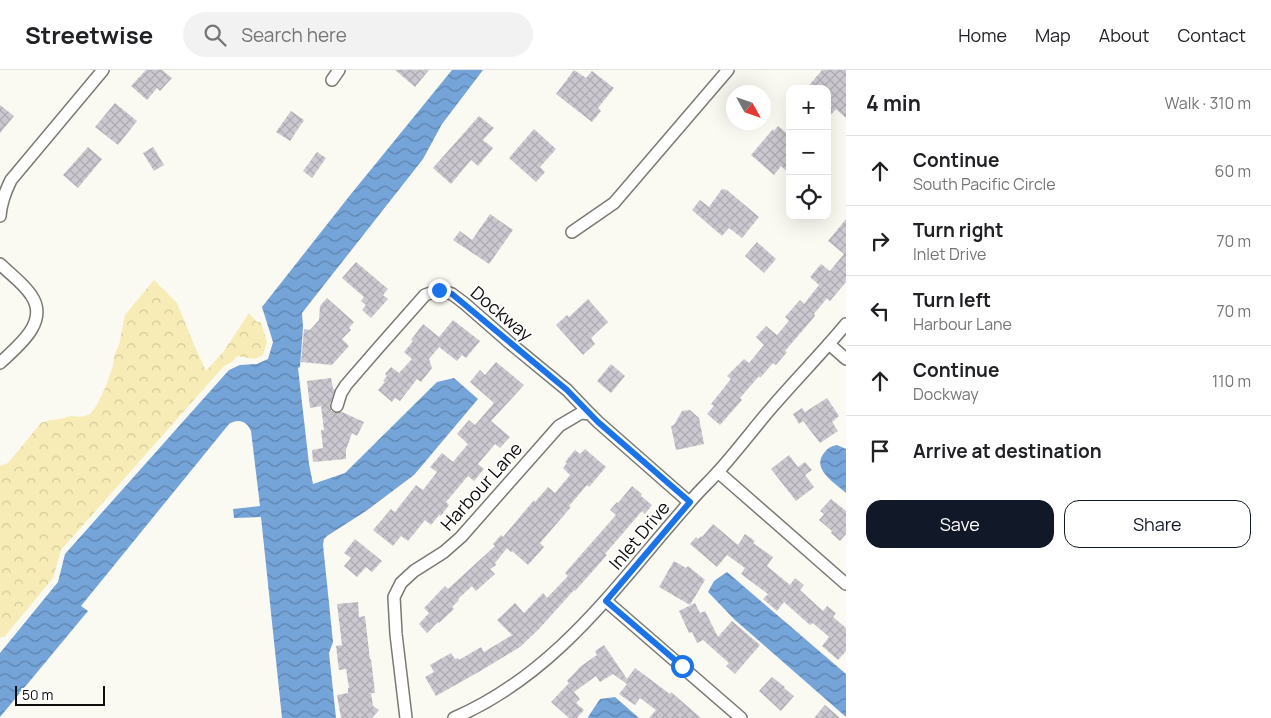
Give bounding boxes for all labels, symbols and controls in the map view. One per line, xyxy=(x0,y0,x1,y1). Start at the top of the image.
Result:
search box xyxy=(183,12,533,57)
text: Streetwise xyxy=(25,18,153,51)
icon: search xyxy=(201,21,229,49)
text: Search here xyxy=(241,22,347,48)
text: Home xyxy=(958,23,1007,47)
text: Map xyxy=(1035,23,1071,47)
text: About xyxy=(1099,23,1149,47)
text: Contact xyxy=(1177,23,1246,47)
north arrow xyxy=(726,85,771,130)
map controls xyxy=(786,85,831,220)
button: + xyxy=(786,85,831,130)
text: 4 min xyxy=(866,89,921,117)
text: Walk · 310 m xyxy=(1165,92,1251,114)
button: − xyxy=(786,130,831,175)
text: Continue xyxy=(913,147,999,173)
icon: ahead xyxy=(866,157,894,185)
text: 60 m xyxy=(1215,160,1251,182)
text: South Pacific Circle xyxy=(913,173,1056,195)
button: locate xyxy=(786,175,831,220)
text: Turn right xyxy=(913,217,1003,243)
icon: right xyxy=(866,227,894,255)
text: 70 m xyxy=(1216,230,1251,252)
text: Inlet Drive xyxy=(913,243,986,265)
route end xyxy=(428,279,451,302)
street label: Dockway xyxy=(466,280,538,346)
text: Turn left xyxy=(913,287,991,313)
icon: left xyxy=(866,297,894,325)
text: 70 m xyxy=(1216,300,1251,322)
text: Harbour Lane xyxy=(913,313,1012,335)
text: Continue xyxy=(913,357,999,383)
icon: ahead xyxy=(866,367,894,395)
text: 110 m xyxy=(1212,370,1251,392)
text: Dockway xyxy=(913,383,979,405)
street label: Harbour Lane xyxy=(435,437,527,535)
icon: arrive xyxy=(866,437,894,465)
text: Arrive at destination xyxy=(913,438,1102,464)
street label: Inlet Drive xyxy=(603,496,675,574)
button: Save xyxy=(866,500,1054,548)
button: Share xyxy=(1064,500,1251,548)
route start xyxy=(671,655,694,678)
scale bar xyxy=(15,683,105,706)
text: 50 m xyxy=(22,685,53,704)

